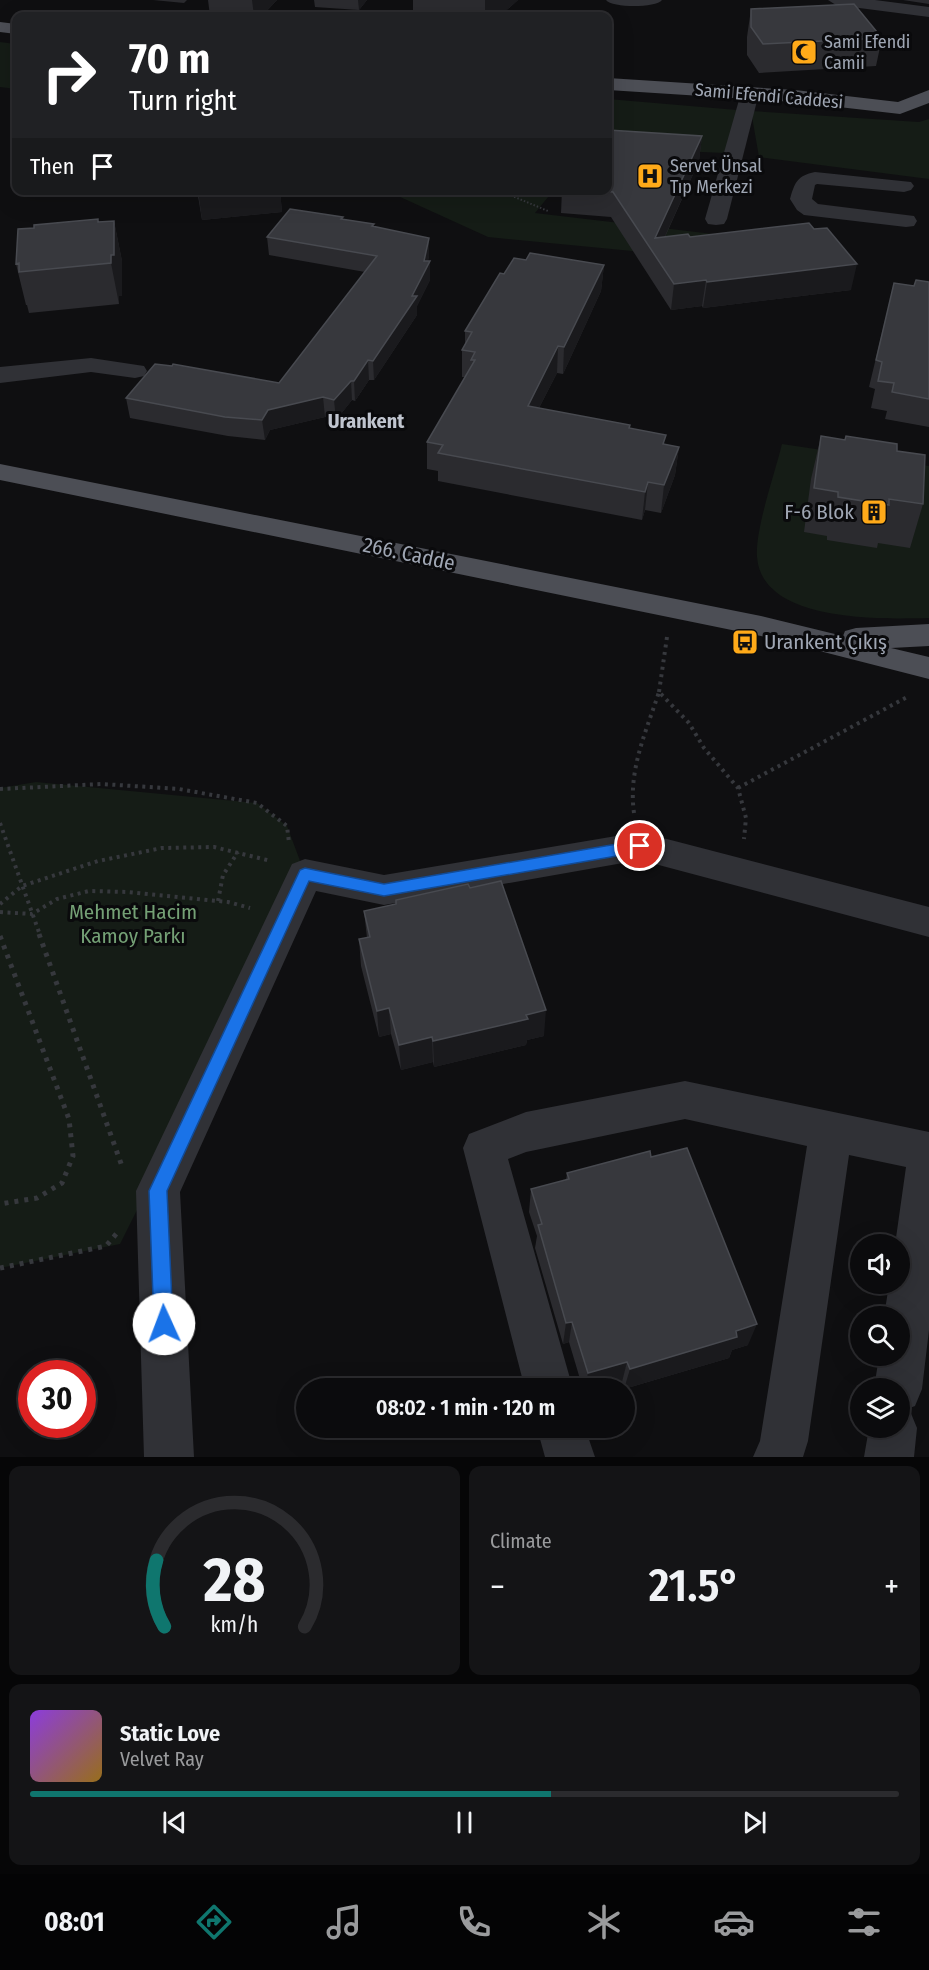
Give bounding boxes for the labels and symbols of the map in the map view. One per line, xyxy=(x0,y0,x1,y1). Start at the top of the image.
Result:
place label: Sami Efendi Camii xyxy=(824,31,910,74)
mosque icon: Sami Efendi Camii xyxy=(789,37,819,67)
street label: Sami Efendi Caddesi xyxy=(694,79,844,113)
place label: Servet Ünsal Tıp Merkezi xyxy=(670,155,762,198)
hospital icon: Servet Ünsal Tıp Merkezi xyxy=(635,161,665,191)
district label: Urankent xyxy=(328,409,405,433)
building icon: F-6 Blok xyxy=(859,497,889,527)
place label: F-6 Blok xyxy=(784,499,854,525)
street label: 266. Cadde xyxy=(361,532,457,576)
bus stop icon: Urankent Çıkış xyxy=(730,627,760,657)
place label: Urankent Çıkış xyxy=(764,629,887,655)
pin xyxy=(614,820,665,871)
park label: Mehmet Hacim Kamoy Parkı xyxy=(69,899,197,949)
position arrow xyxy=(132,1292,196,1356)
speed limit sign: 30 xyxy=(18,1360,96,1438)

